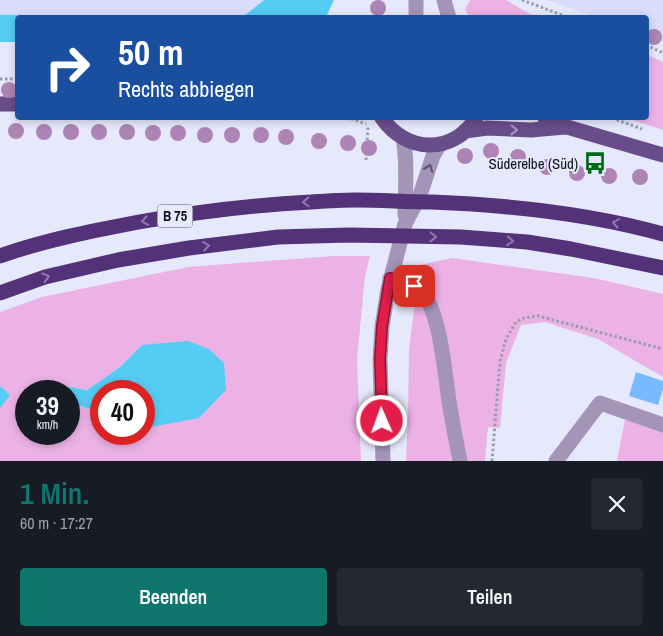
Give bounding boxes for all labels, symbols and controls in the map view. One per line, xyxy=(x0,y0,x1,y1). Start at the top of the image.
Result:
text: 50 m xyxy=(118,29,183,76)
icon: right xyxy=(35,35,100,100)
text: Rechts abbiegen xyxy=(118,74,254,104)
one-way arrow xyxy=(510,124,518,135)
bus stop icon: Süderelbe (Süd) xyxy=(582,150,608,176)
place label: Süderelbe (Süd) xyxy=(488,153,578,174)
one-way arrow xyxy=(423,164,433,173)
one-way arrow xyxy=(302,197,310,208)
road number: B 75 xyxy=(158,205,192,228)
one-way arrow xyxy=(141,216,149,226)
one-way arrow xyxy=(611,219,620,229)
one-way arrow xyxy=(430,232,437,242)
one-way arrow xyxy=(506,235,514,246)
one-way arrow xyxy=(202,241,210,252)
pin xyxy=(393,265,435,307)
one-way arrow xyxy=(42,272,51,283)
icon: arrive xyxy=(400,272,428,300)
speed limit sign: 40 xyxy=(90,380,155,445)
text: 39 xyxy=(36,389,59,423)
position arrow xyxy=(355,394,407,446)
text: km/h xyxy=(37,417,58,433)
text: 1 Min. xyxy=(20,473,89,513)
button: close xyxy=(591,478,643,530)
text: 60 m · 17:27 xyxy=(20,512,93,534)
button: Beenden xyxy=(20,568,327,626)
button: Teilen xyxy=(337,568,643,626)

